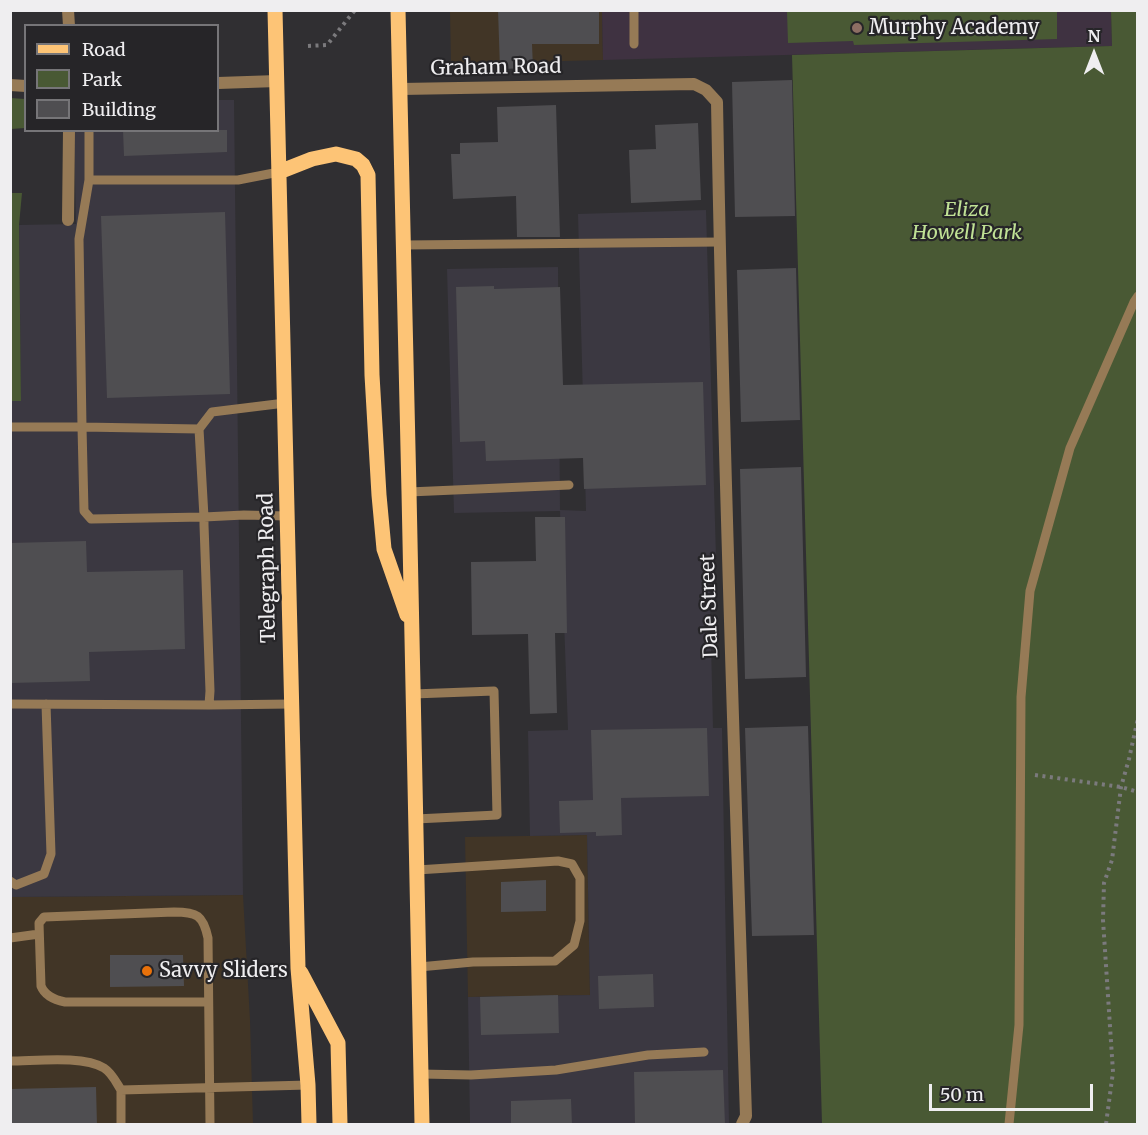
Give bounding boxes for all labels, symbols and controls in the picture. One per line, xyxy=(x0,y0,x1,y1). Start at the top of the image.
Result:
place label: Murphy Academy xyxy=(869,16,1039,40)
marker: Murphy Academy xyxy=(850,21,864,35)
legend xyxy=(24,24,219,132)
north arrow xyxy=(1064,24,1124,84)
text: N xyxy=(1088,26,1100,46)
text: Road xyxy=(82,38,126,61)
street label: Graham Road xyxy=(430,55,562,81)
text: Park xyxy=(82,68,122,91)
text: Building xyxy=(82,98,156,121)
park label: Eliza Howell Park xyxy=(912,198,1022,245)
street label: Telegraph Road xyxy=(255,493,281,643)
street label: Dale Street xyxy=(696,553,724,659)
place label: Savvy Sliders xyxy=(159,959,288,983)
marker: Savvy Sliders xyxy=(140,964,154,978)
scale bar xyxy=(932,1072,1096,1110)
text: 50 m xyxy=(940,1083,984,1106)

